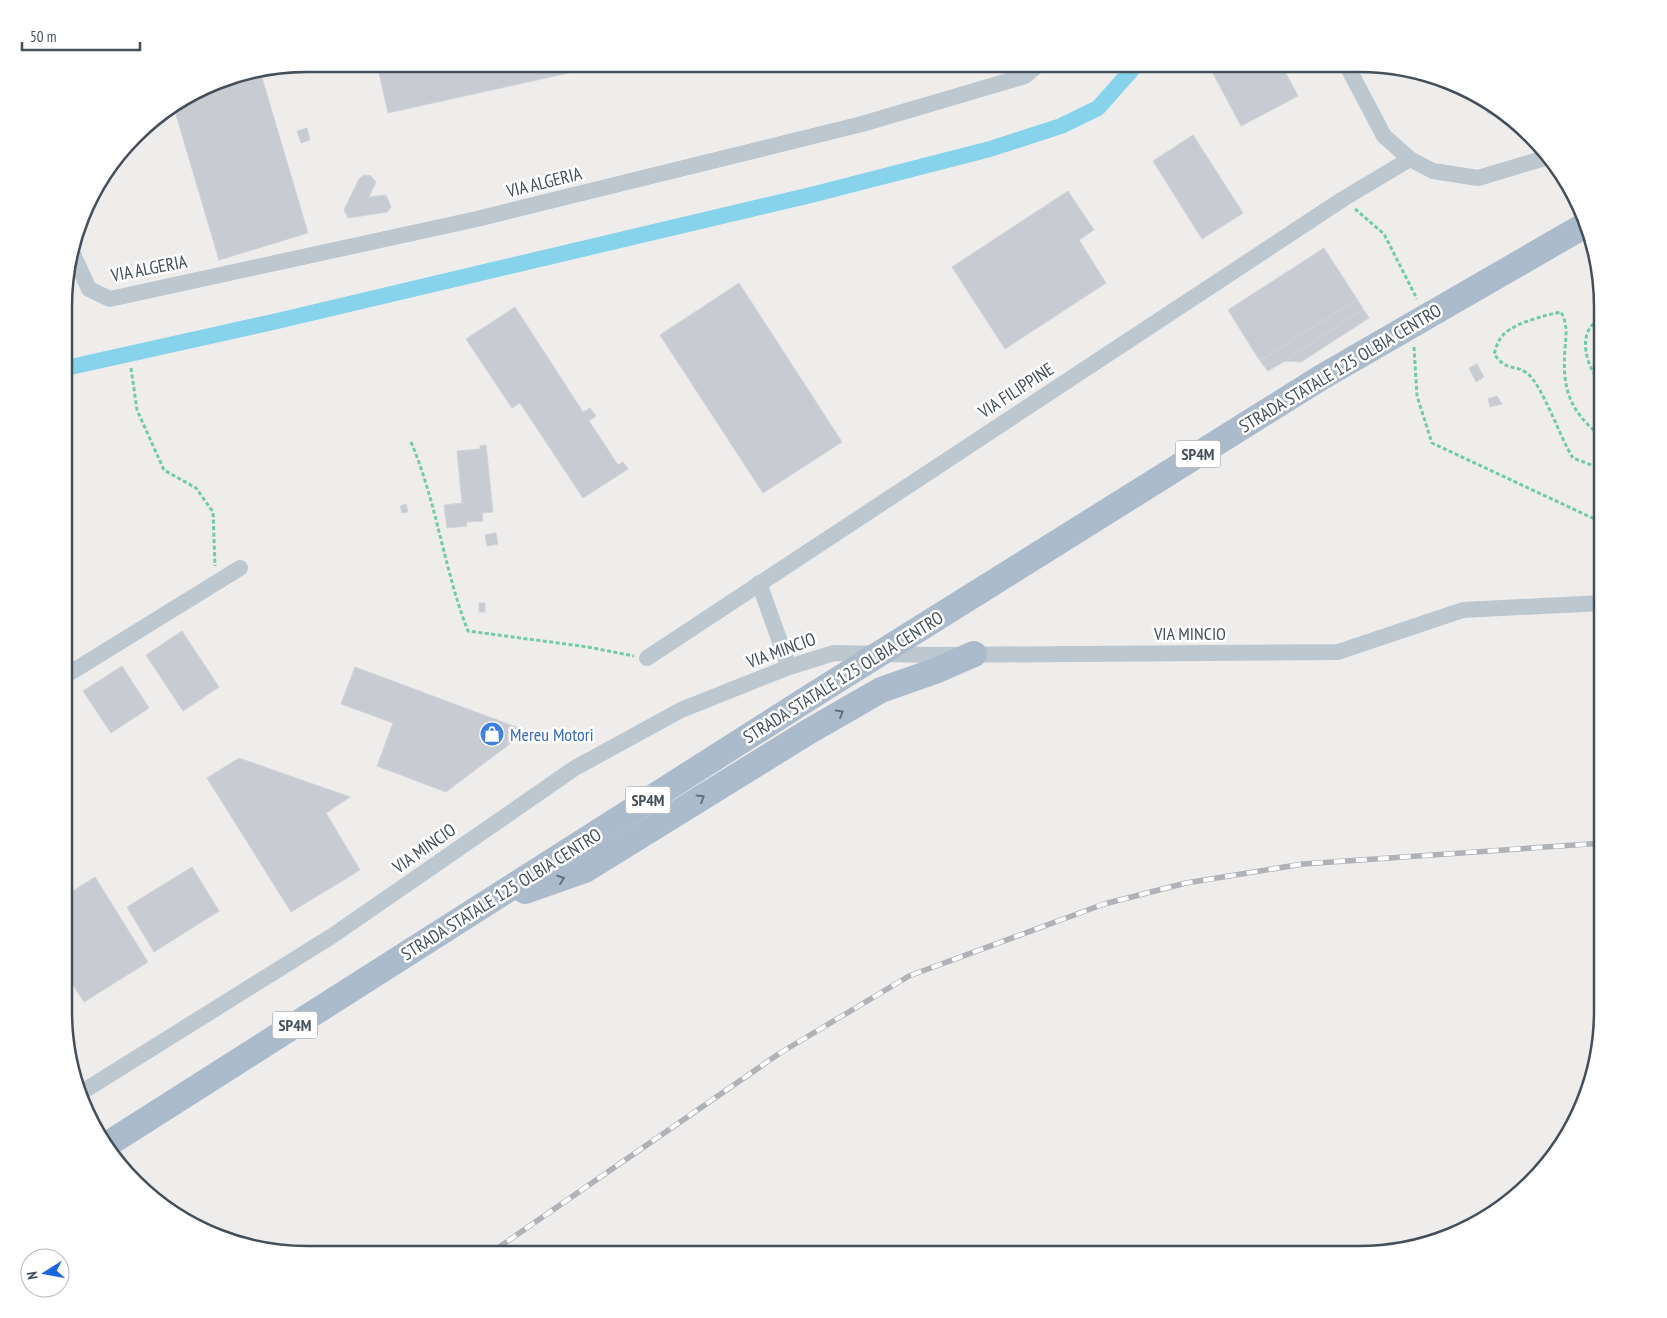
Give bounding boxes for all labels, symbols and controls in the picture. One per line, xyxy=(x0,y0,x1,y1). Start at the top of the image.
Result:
scale bar xyxy=(22,20,140,52)
text: 50 m xyxy=(30,27,56,46)
street label: VIA ALGERIA xyxy=(503,161,584,203)
street label: VIA ALGERIA xyxy=(108,249,189,287)
street label: STRADA STATALE 125 OLBIA CENTRO xyxy=(1235,298,1445,438)
street label: VIA FILIPPINE xyxy=(973,357,1058,423)
road number: SP4M xyxy=(1176,440,1220,468)
street label: STRADA STATALE 125 OLBIA CENTRO xyxy=(739,606,947,748)
street label: VIA MINCIO xyxy=(1153,622,1226,645)
street label: VIA MINCIO xyxy=(742,627,819,673)
one-way arrow xyxy=(834,710,843,720)
shop icon: Mereu Motori xyxy=(479,721,505,747)
place label: Mereu Motori xyxy=(510,723,594,746)
road number: SP4M xyxy=(626,786,670,814)
one-way arrow xyxy=(696,795,705,805)
street label: VIA MINCIO xyxy=(387,818,460,879)
street label: STRADA STATALE 125 OLBIA CENTRO xyxy=(397,823,605,965)
one-way arrow xyxy=(556,875,564,885)
road number: SP4M xyxy=(272,1012,318,1038)
north arrow xyxy=(20,1248,70,1298)
text: N xyxy=(23,1270,42,1281)

